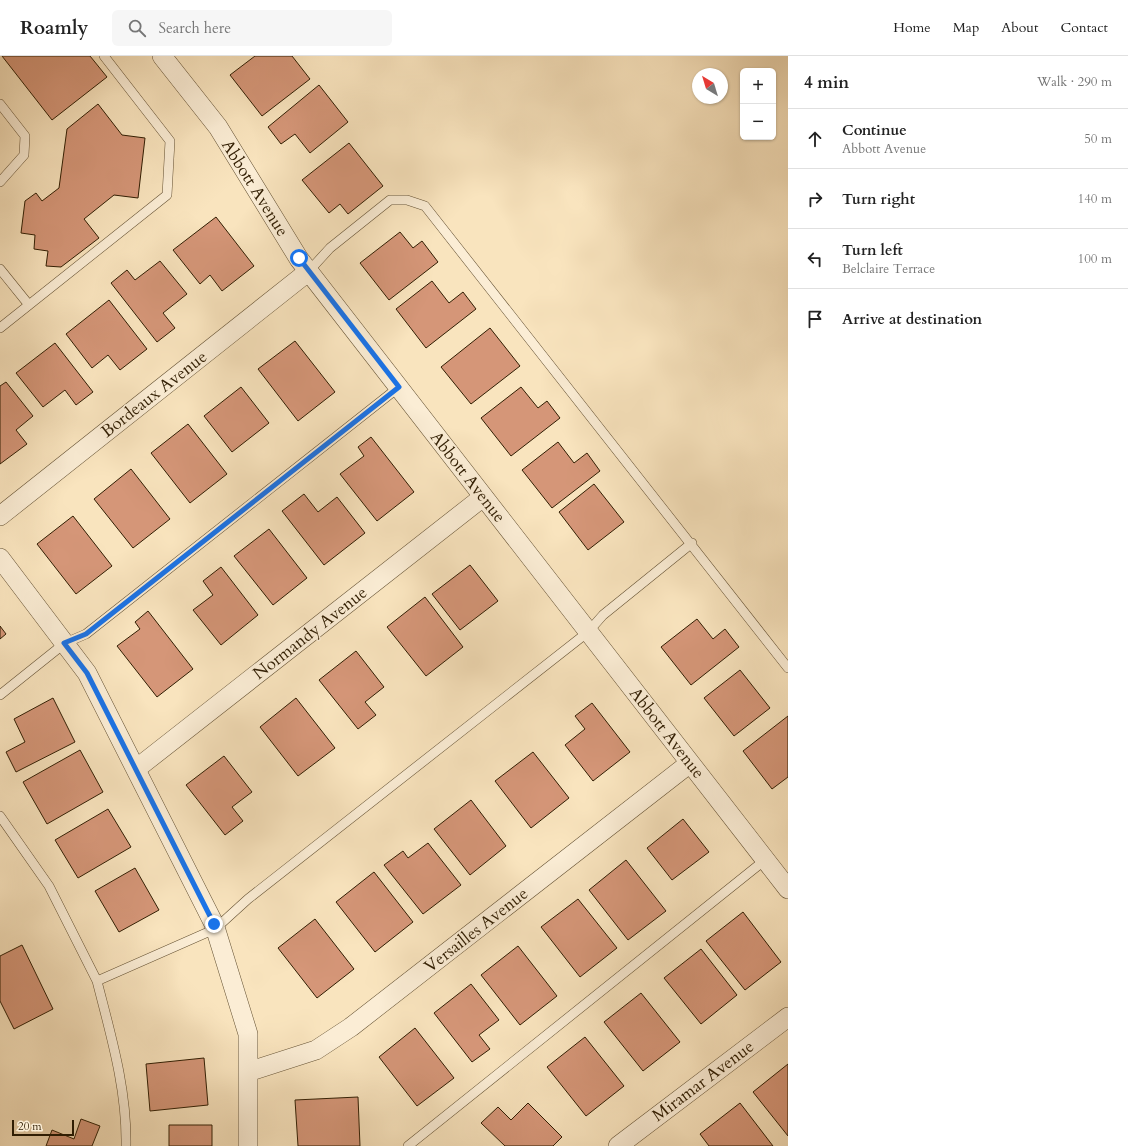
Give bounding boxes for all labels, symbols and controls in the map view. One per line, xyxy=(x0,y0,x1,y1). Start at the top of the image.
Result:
search box xyxy=(112,10,392,46)
text: Roamly xyxy=(20,15,88,41)
icon: search xyxy=(126,17,148,39)
text: Search here xyxy=(158,18,231,38)
text: Home xyxy=(893,18,931,37)
text: Map xyxy=(953,18,979,37)
text: About xyxy=(1001,18,1038,37)
text: Contact xyxy=(1060,18,1108,37)
north arrow xyxy=(692,68,728,104)
map controls xyxy=(740,68,776,140)
button: + xyxy=(740,68,776,104)
text: 4 min xyxy=(804,71,849,94)
text: Walk · 290 m xyxy=(1037,73,1112,91)
button: − xyxy=(740,104,776,140)
text: Continue xyxy=(842,120,907,140)
icon: ahead xyxy=(804,128,826,150)
text: 50 m xyxy=(1084,130,1112,148)
street label: Abbott Avenue xyxy=(216,135,294,241)
text: Abbott Avenue xyxy=(842,140,926,158)
icon: right xyxy=(804,188,826,210)
text: Turn right xyxy=(842,189,915,209)
text: 140 m xyxy=(1078,190,1112,208)
text: Turn left xyxy=(842,240,903,260)
icon: left xyxy=(804,248,826,270)
route start xyxy=(290,249,308,267)
text: 100 m xyxy=(1078,250,1112,268)
text: Belclaire Terrace xyxy=(842,260,935,278)
icon: arrive xyxy=(804,308,826,330)
text: Arrive at destination xyxy=(842,309,982,329)
street label: Bordeaux Avenue xyxy=(96,345,212,443)
street label: Abbott Avenue xyxy=(425,427,511,527)
street label: Normandy Avenue xyxy=(248,581,372,685)
street label: Abbott Avenue xyxy=(624,683,710,783)
street label: Versailles Avenue xyxy=(419,882,533,978)
route end xyxy=(205,915,223,933)
street label: Miramar Avenue xyxy=(647,1035,759,1127)
scale bar xyxy=(12,1118,74,1137)
text: 20 m xyxy=(18,1119,42,1134)

